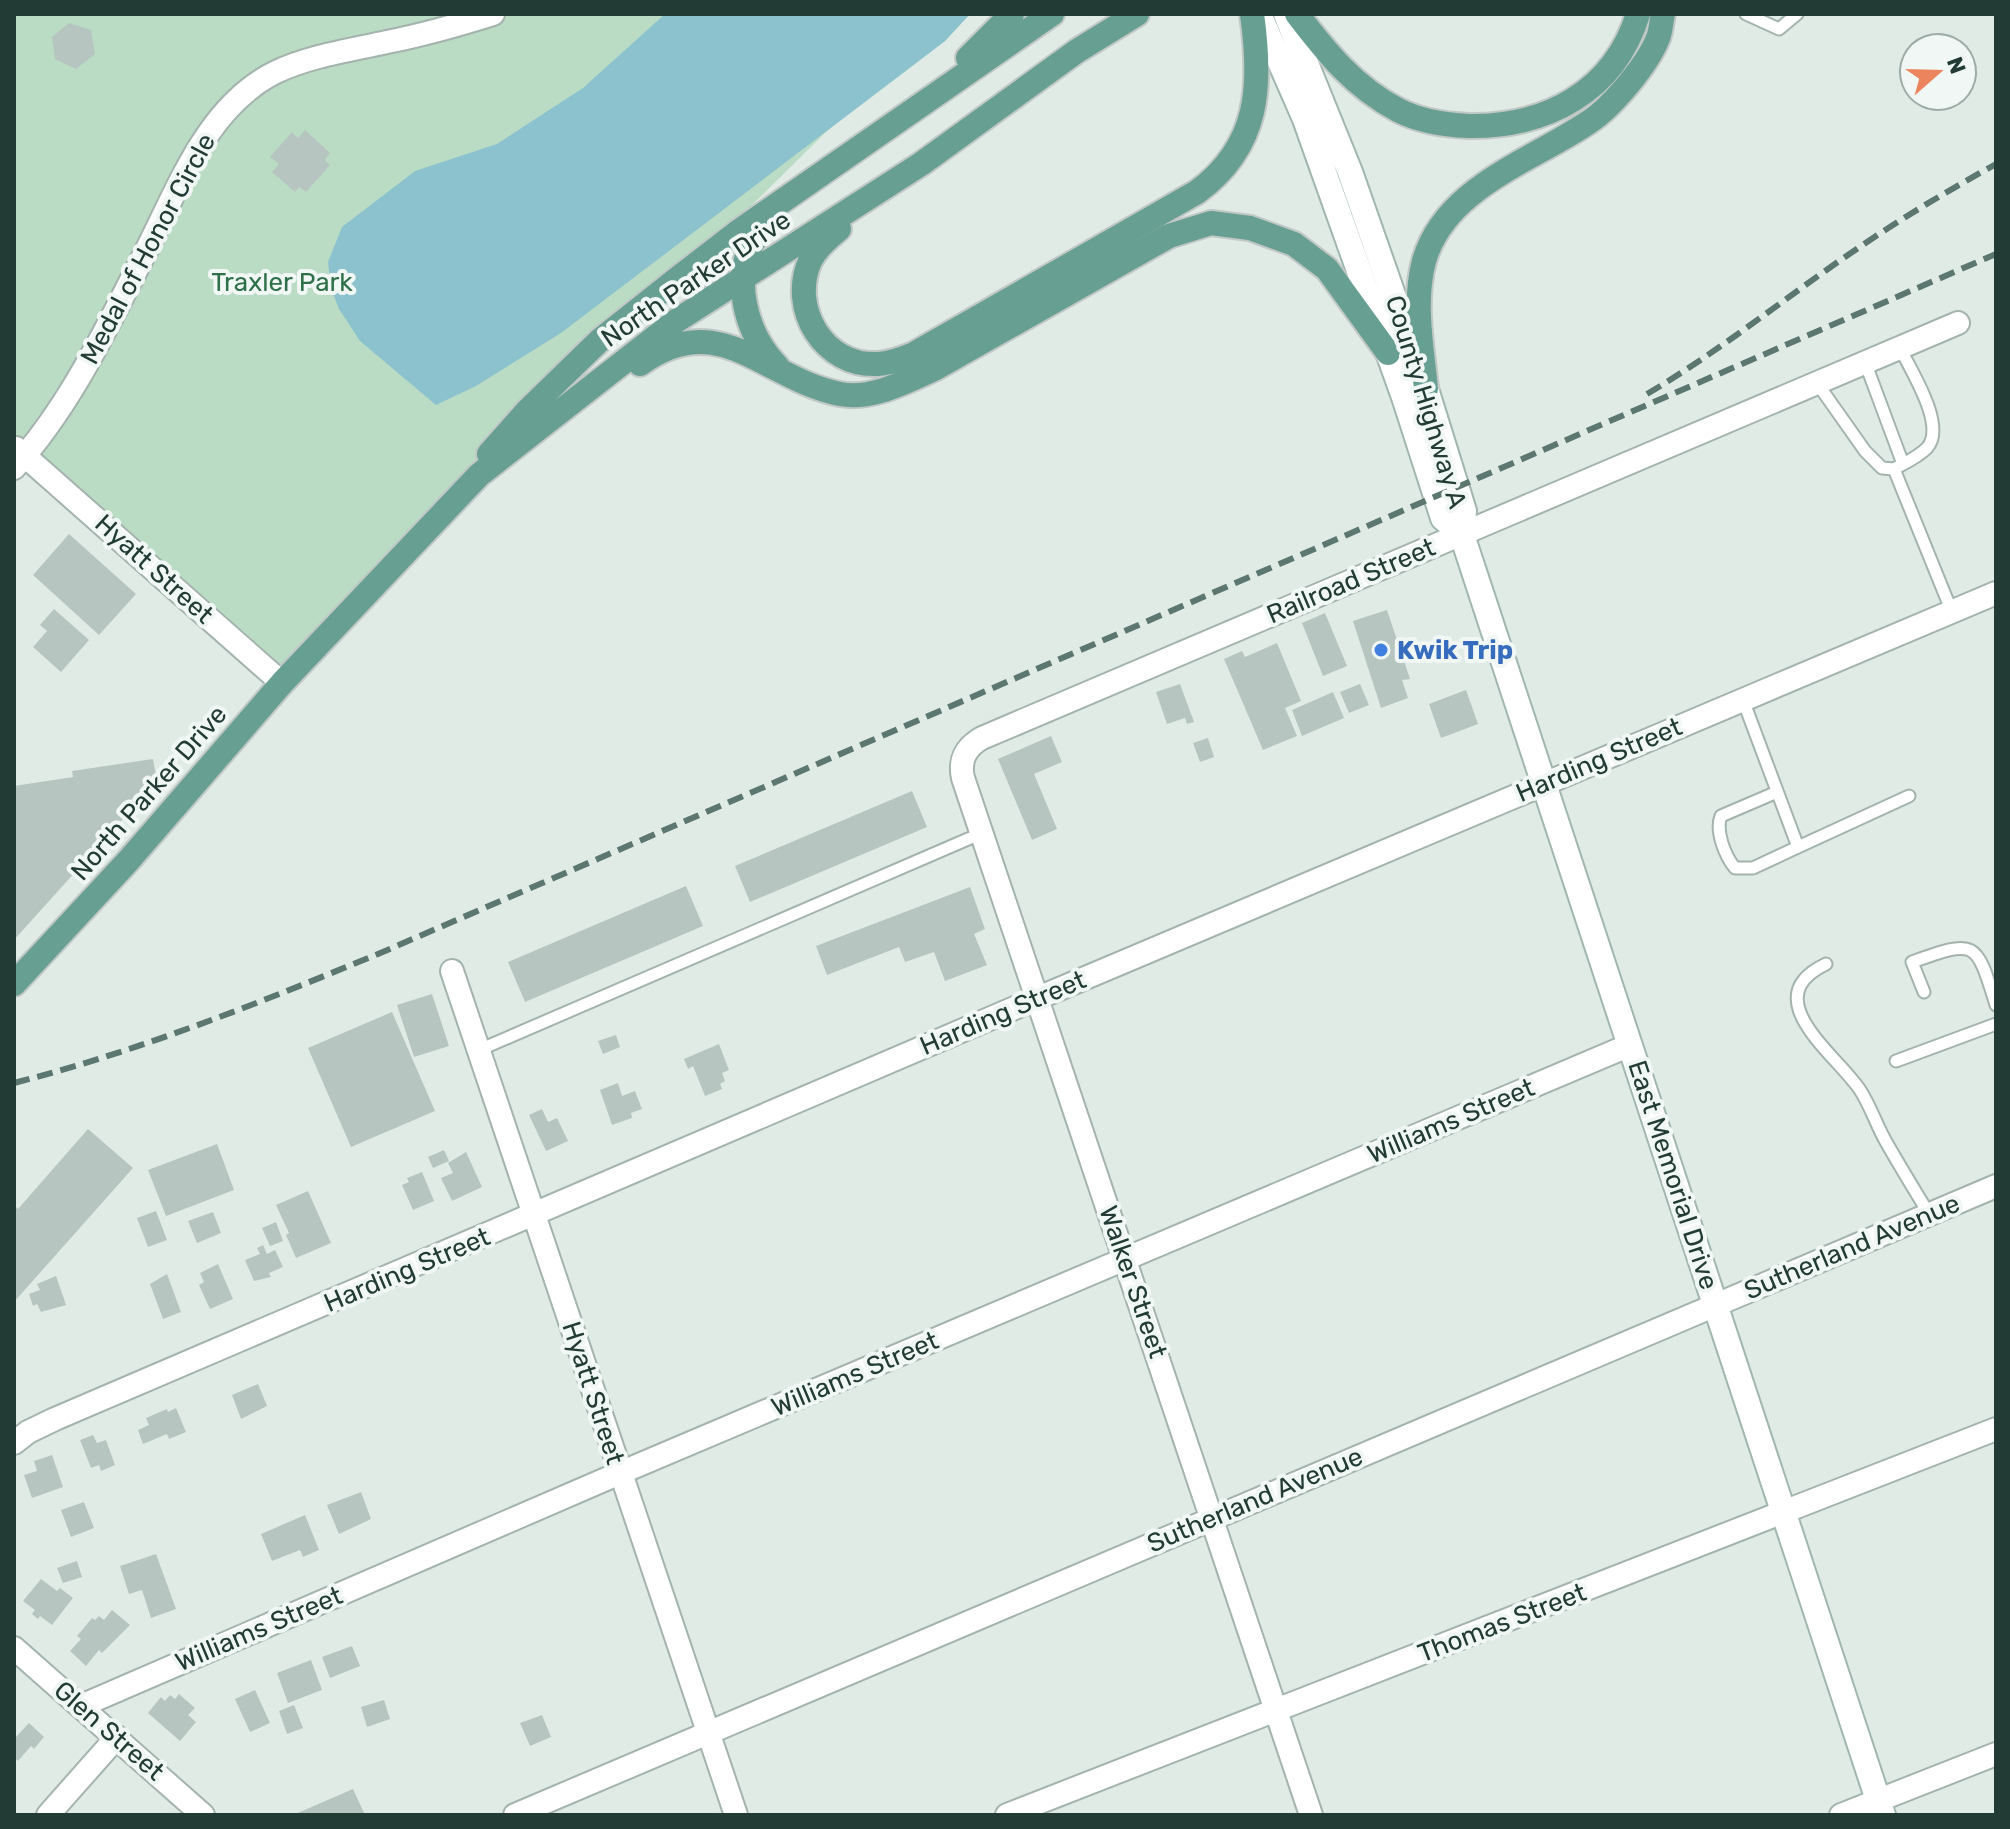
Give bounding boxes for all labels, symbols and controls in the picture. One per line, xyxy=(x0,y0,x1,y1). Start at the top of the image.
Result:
north arrow xyxy=(1898,32,1978,112)
text: N xyxy=(1941,53,1972,77)
street label: Medal of Honor Circle xyxy=(74,128,222,370)
street label: North Parker Drive xyxy=(596,204,796,354)
park label: Traxler Park xyxy=(211,267,353,298)
street label: County Highway A xyxy=(1379,292,1473,512)
street label: Hyatt Street xyxy=(88,508,220,630)
street label: Railroad Street xyxy=(1262,532,1440,630)
place label: Kwik Trip xyxy=(1397,635,1513,666)
marker: Kwik Trip xyxy=(1372,641,1390,659)
street label: North Parker Drive xyxy=(65,699,233,887)
street label: Harding Street xyxy=(1511,711,1687,809)
street label: Harding Street xyxy=(915,964,1091,1062)
street label: East Memorial Drive xyxy=(1621,1057,1725,1293)
street label: Williams Street xyxy=(1363,1072,1539,1170)
street label: Sutherland Avenue xyxy=(1740,1188,1964,1306)
street label: Walker Street xyxy=(1092,1202,1174,1362)
street label: Harding Street xyxy=(319,1221,495,1319)
street label: Hyatt Street xyxy=(555,1318,631,1468)
street label: Williams Street xyxy=(767,1325,943,1423)
street label: Sutherland Avenue xyxy=(1143,1441,1367,1559)
street label: Thomas Street xyxy=(1414,1577,1590,1669)
street label: Williams Street xyxy=(171,1580,347,1678)
street label: Glen Street xyxy=(48,1675,170,1787)

